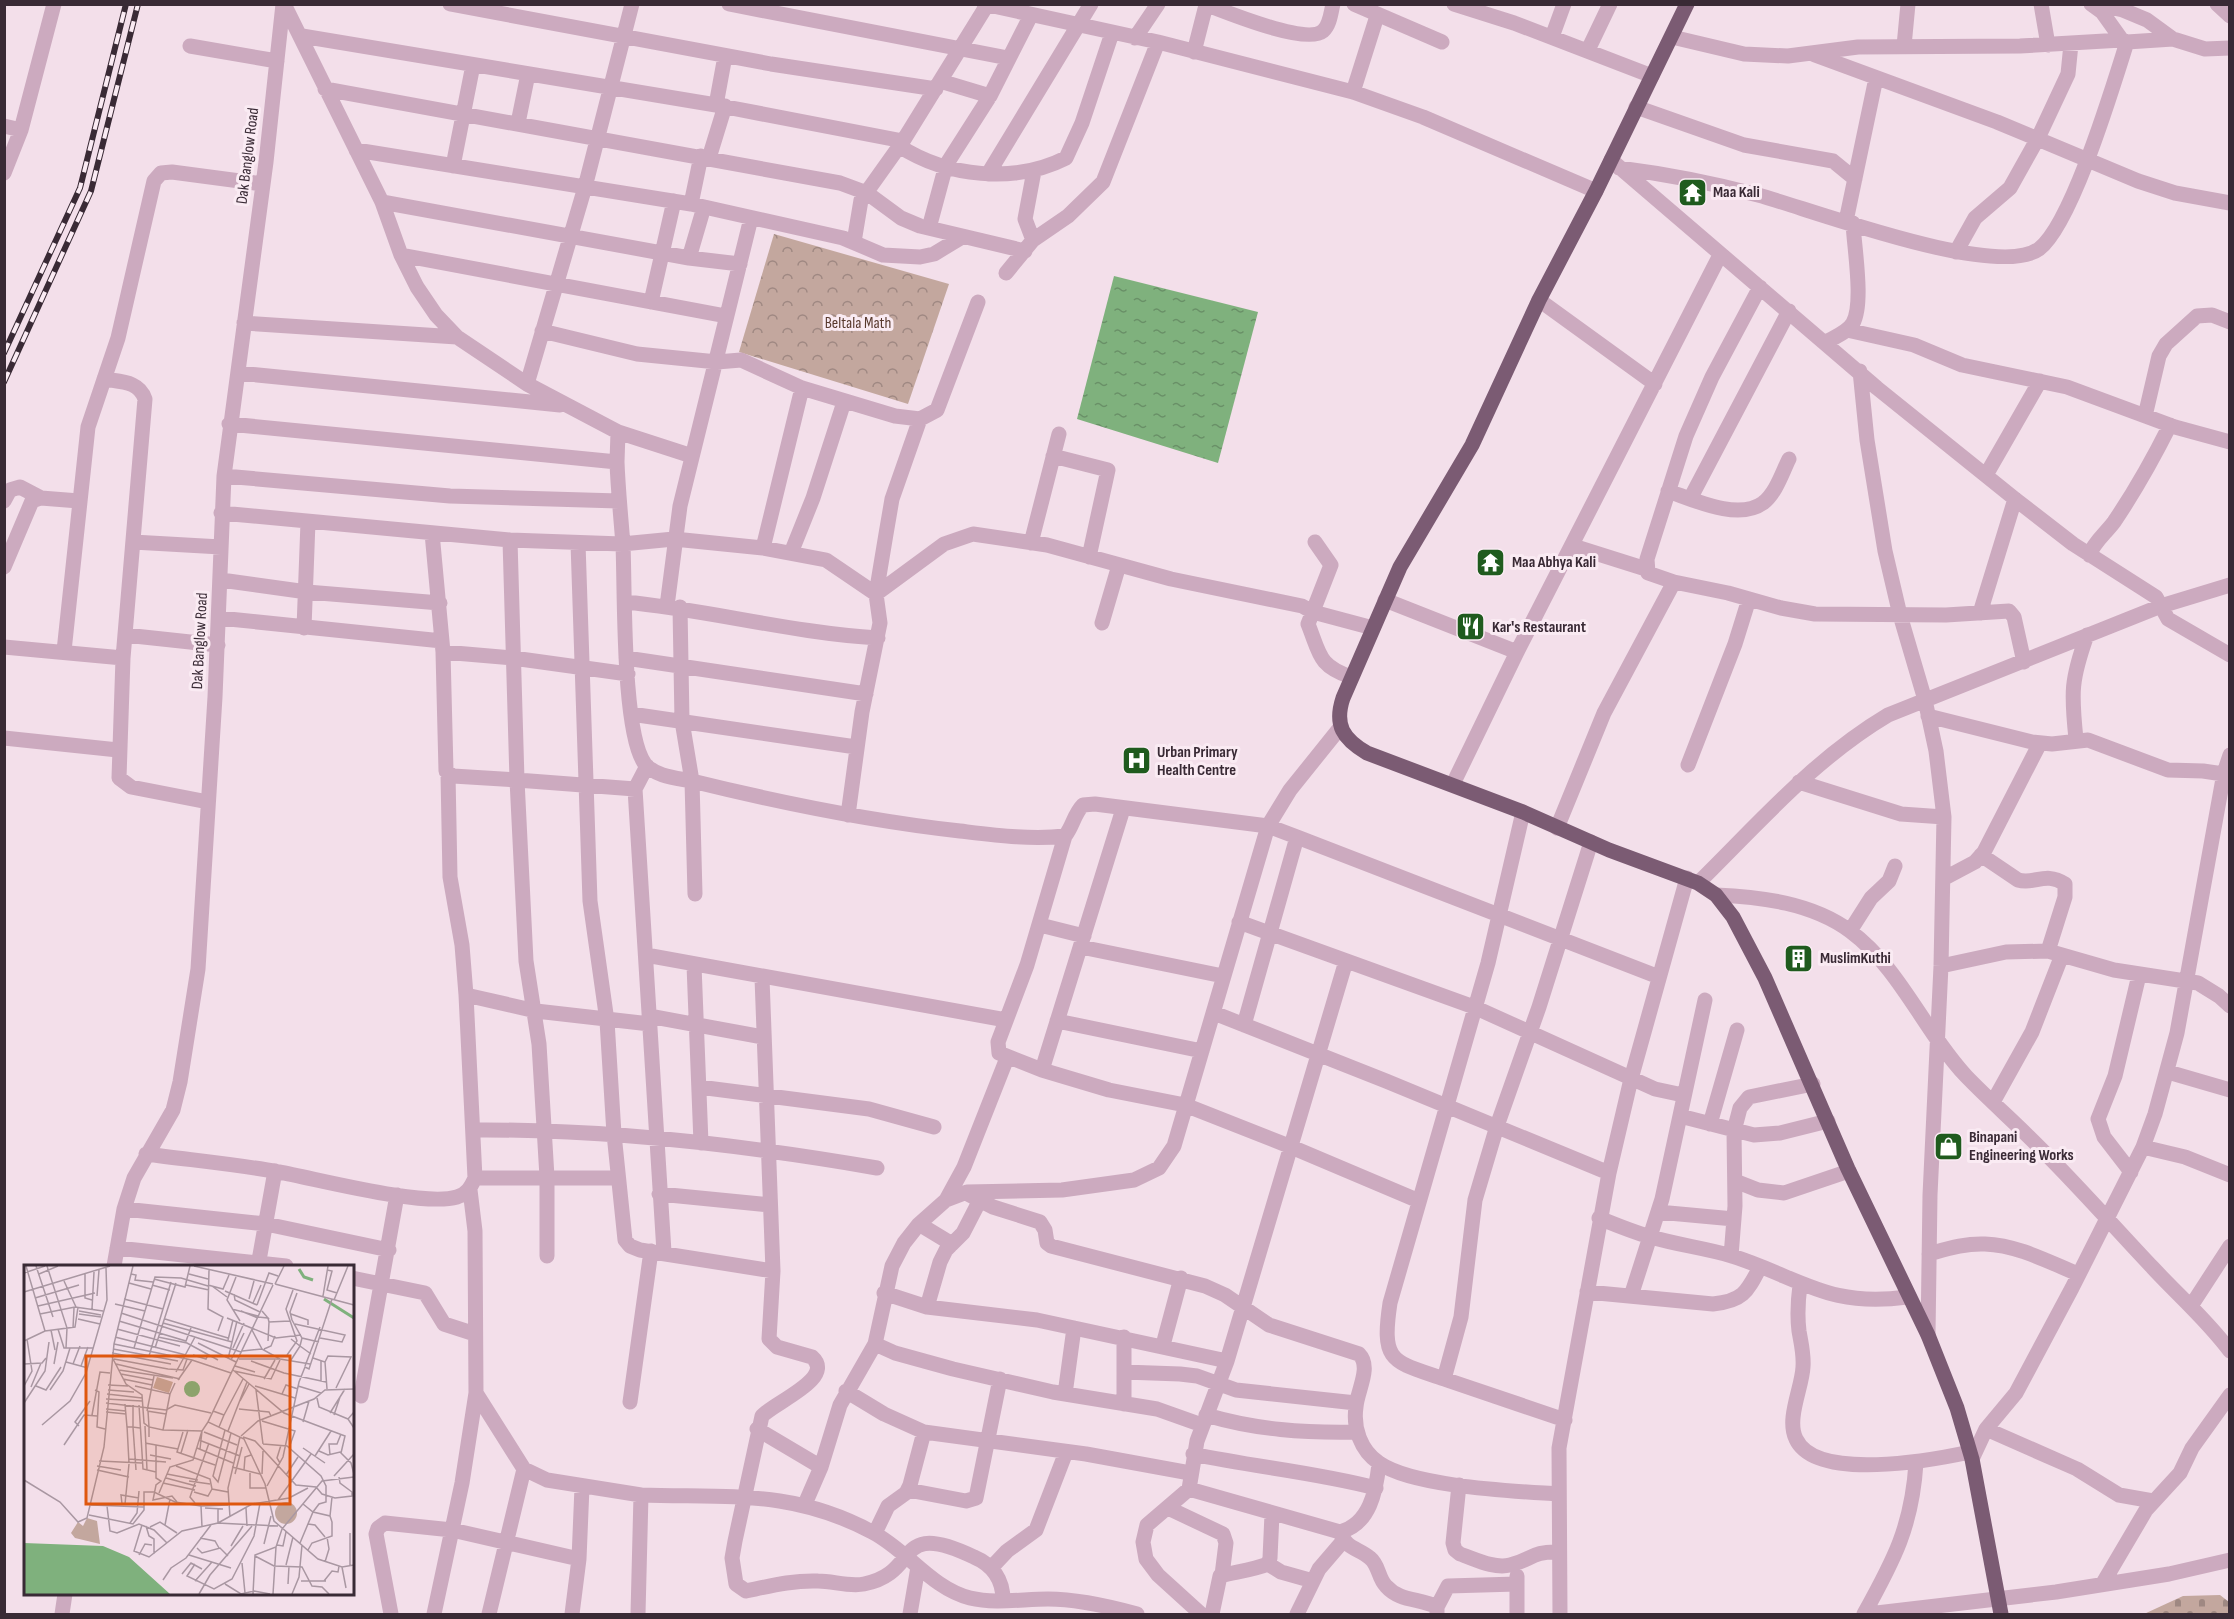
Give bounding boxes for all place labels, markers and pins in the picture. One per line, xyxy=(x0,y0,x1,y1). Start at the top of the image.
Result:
temple icon: Maa Kali xyxy=(1676,176,1708,208)
place label: Maa Kali xyxy=(1713,183,1760,202)
temple icon: Maa Abhya Kali xyxy=(1475,546,1507,578)
place label: Maa Abhya Kali xyxy=(1512,553,1596,572)
restaurant icon: Kar's Restaurant xyxy=(1455,611,1487,643)
place label: Kar's Restaurant xyxy=(1492,618,1586,637)
place label: Urban Primary Health Centre xyxy=(1157,743,1238,780)
hospital icon: Urban Primary Health Centre xyxy=(1120,745,1152,777)
building icon: MuslimKuthi xyxy=(1783,942,1815,974)
place label: MuslimKuthi xyxy=(1820,949,1891,968)
place label: Binapani Engineering Works xyxy=(1969,1128,2074,1165)
shop icon: Binapani Engineering Works xyxy=(1932,1130,1964,1162)

